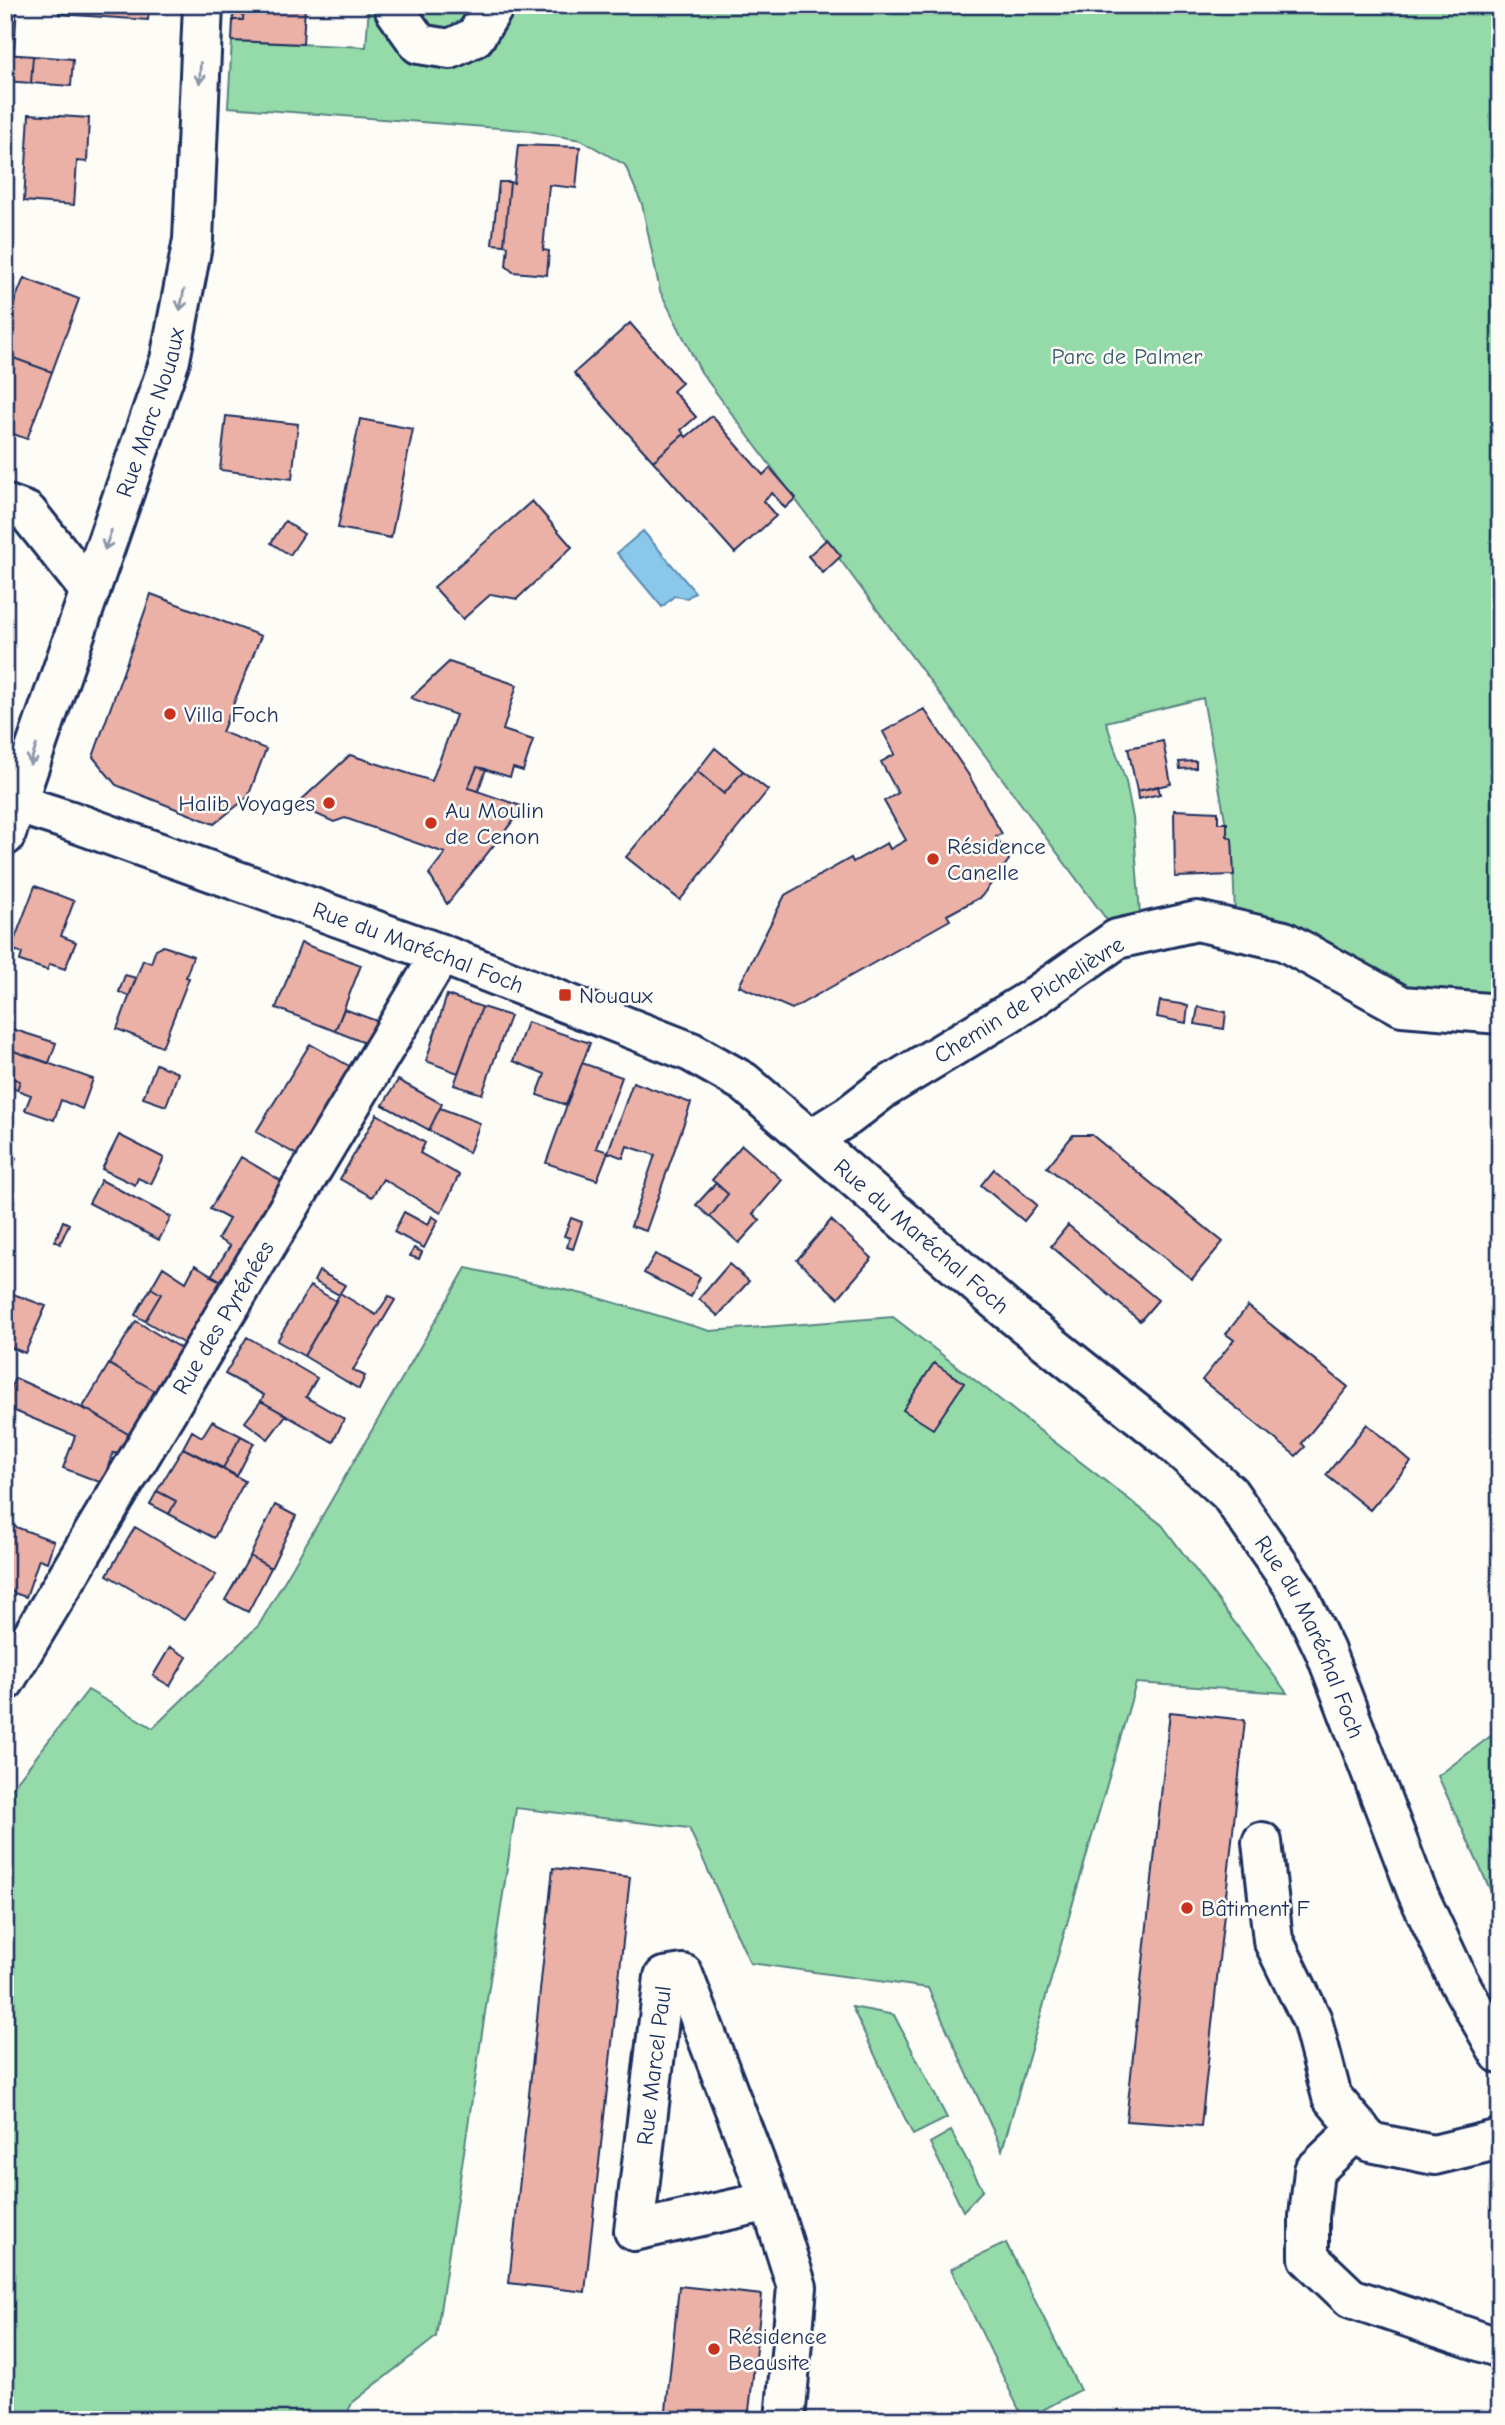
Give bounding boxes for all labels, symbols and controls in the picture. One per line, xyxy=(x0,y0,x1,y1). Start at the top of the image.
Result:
one-way arrow xyxy=(194,62,207,85)
one-way arrow xyxy=(175,288,188,311)
street label: Rue Marc Nouaux xyxy=(110,325,189,501)
park label: Parc de Palmer xyxy=(1052,343,1203,370)
one-way arrow xyxy=(101,529,114,551)
place label: Villa Foch xyxy=(184,701,279,728)
marker: Villa Foch xyxy=(162,706,178,722)
one-way arrow xyxy=(26,744,39,766)
place label: Halib Voyages xyxy=(178,790,315,817)
marker: Halib Voyages xyxy=(321,795,337,811)
place label: Au Moulin de Cenon xyxy=(445,797,544,850)
marker: Au Moulin de Cenon xyxy=(423,815,439,831)
place label: Résidence Canelle xyxy=(947,833,1046,886)
marker: Résidence Canelle xyxy=(925,851,941,867)
street label: Rue du Maréchal Foch xyxy=(309,896,528,999)
street label: Chemin de Pichelièvre xyxy=(929,931,1129,1069)
place label: Nouaux xyxy=(579,982,653,1009)
marker: Nouaux xyxy=(557,987,573,1003)
street label: Rue du Maréchal Foch xyxy=(829,1153,1015,1319)
street label: Rue des Pyrénées xyxy=(167,1236,279,1399)
street label: Rue du Maréchal Foch xyxy=(1249,1530,1371,1742)
place label: Bâtiment F xyxy=(1201,1895,1310,1922)
marker: Bâtiment F xyxy=(1179,1900,1195,1916)
street label: Rue Marcel Paul xyxy=(631,1984,676,2147)
place label: Résidence Beausite xyxy=(728,2323,827,2376)
marker: Résidence Beausite xyxy=(706,2341,722,2357)

